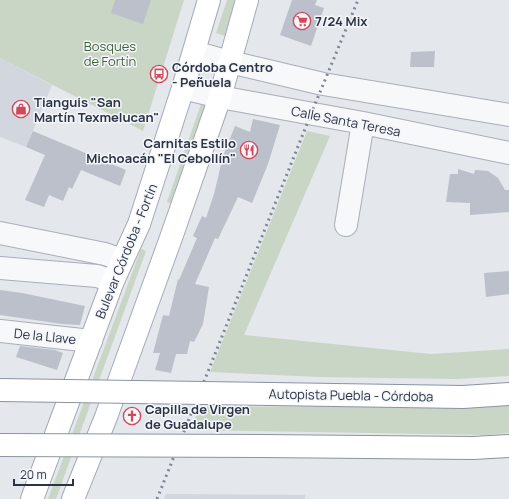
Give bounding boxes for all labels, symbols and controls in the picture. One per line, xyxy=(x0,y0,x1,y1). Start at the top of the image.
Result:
supermarket icon: 7/24 Mix xyxy=(292,11,312,31)
place label: 7/24 Mix xyxy=(315,12,368,30)
park label: Bosques de Fortín xyxy=(84,37,136,70)
place label: Córdoba Centro - Peñuela xyxy=(172,58,273,91)
bus stop icon: Córdoba Centro - Peñuela xyxy=(149,64,169,84)
place label: Tianguis "San Martín Texmelucan" xyxy=(34,93,159,126)
shop icon: Tianguis "San Martín Texmelucan" xyxy=(11,99,31,119)
street label: Calle Santa Teresa xyxy=(290,102,402,140)
place label: Carnitas Estilo Michoacán "El Cebollín" xyxy=(86,134,236,167)
restaurant icon: Carnitas Estilo Michoacán "El Cebollín" xyxy=(239,140,259,160)
street label: Bulevar Córdoba - Fortín xyxy=(91,181,161,321)
street label: De la Llave xyxy=(13,324,77,348)
street label: Autopista Puebla - Córdoba xyxy=(268,385,434,405)
place label: Capilla de Virgen de Guadalupe xyxy=(145,400,250,433)
church icon: Capilla de Virgen de Guadalupe xyxy=(122,406,142,426)
scale bar xyxy=(14,461,73,487)
text: 20 m xyxy=(20,466,47,483)

